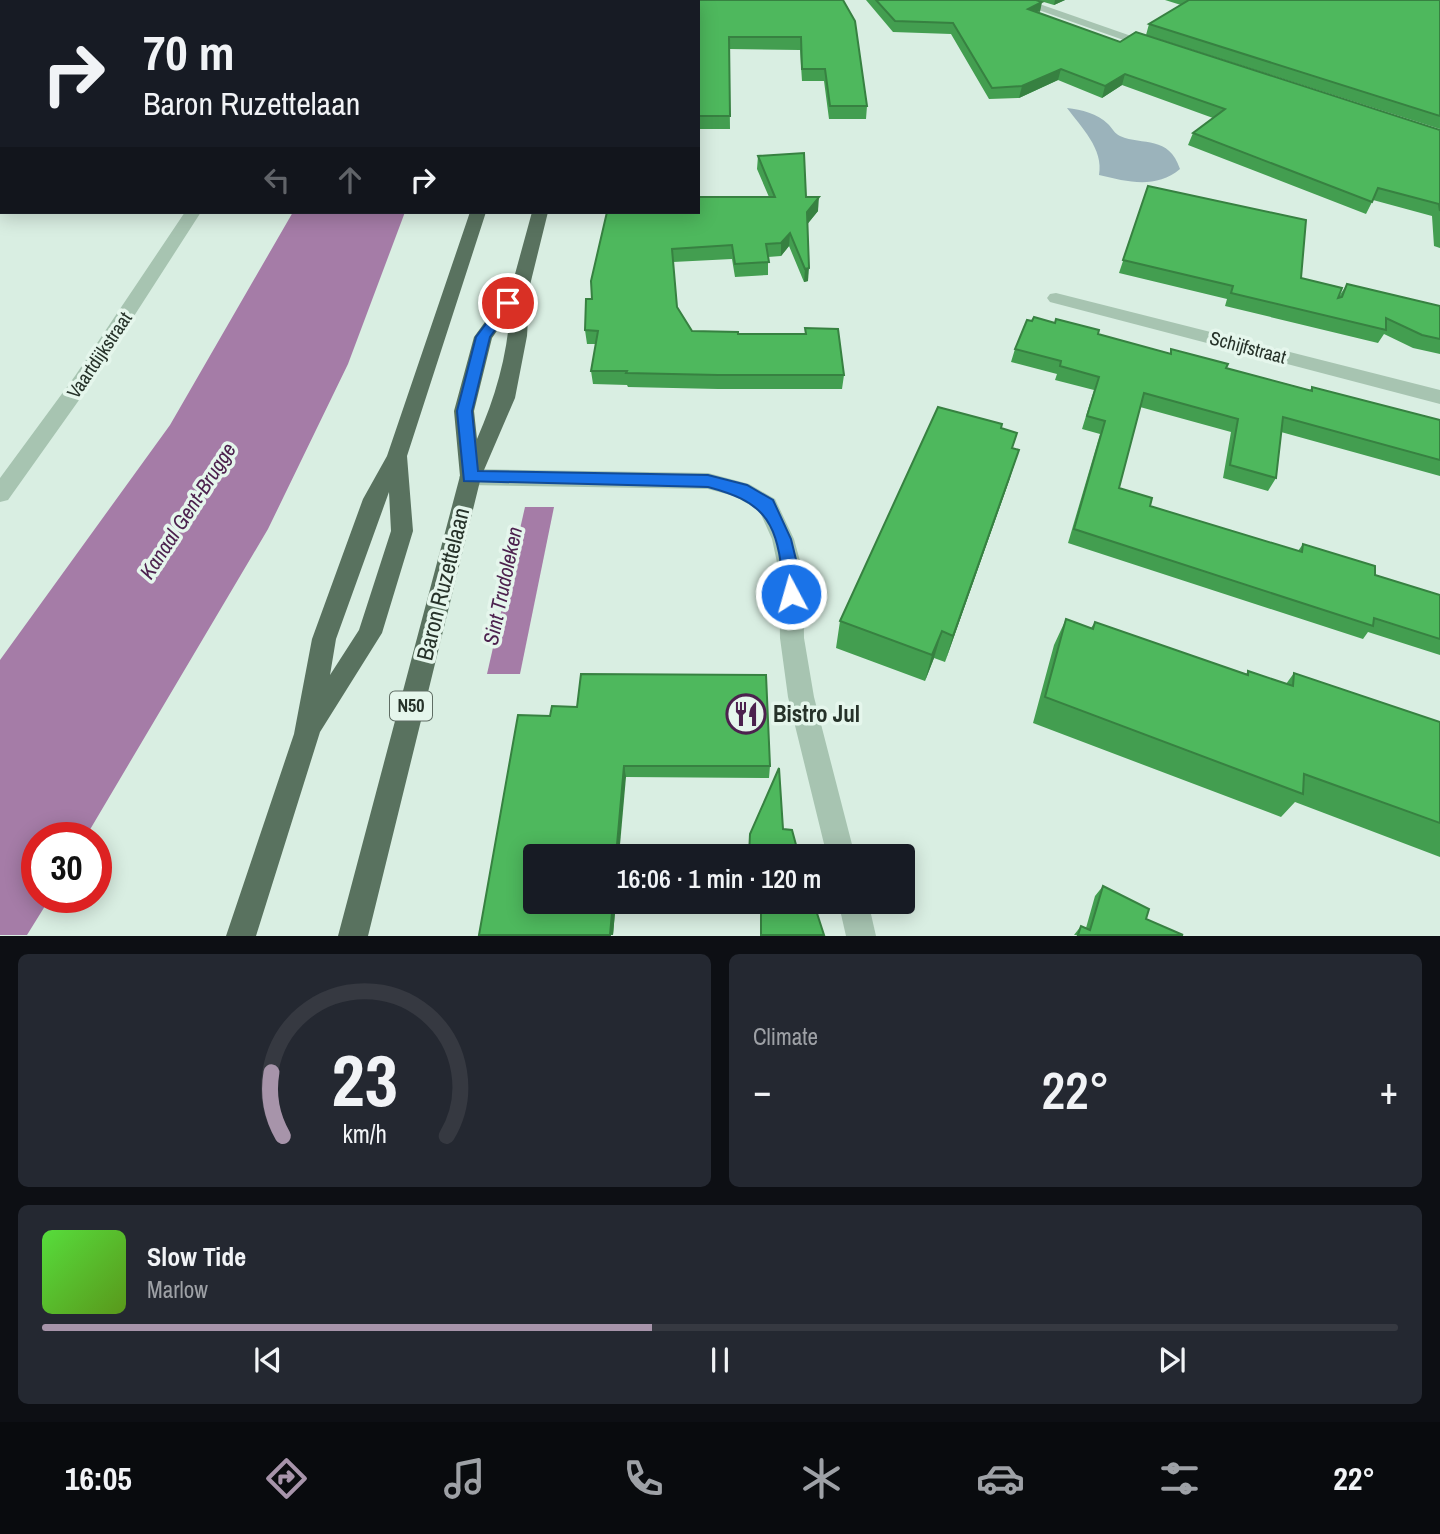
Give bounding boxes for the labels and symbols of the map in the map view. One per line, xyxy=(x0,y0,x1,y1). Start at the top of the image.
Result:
pin xyxy=(478,273,538,333)
street label: Vaartdijkstraat xyxy=(60,306,138,403)
street label: Schijfstraat xyxy=(1207,324,1290,370)
water label: Kanaal Gent-Brugge xyxy=(133,437,242,584)
street label: Baron Ruzettelaan xyxy=(409,504,476,663)
water label: Sint Trudoleken xyxy=(476,524,529,648)
position arrow xyxy=(754,557,828,631)
road number: N50 xyxy=(390,692,432,720)
restaurant icon: Bistro Jul xyxy=(725,693,767,735)
place label: Bistro Jul xyxy=(773,698,860,729)
speed limit sign: 30 xyxy=(21,822,112,913)

